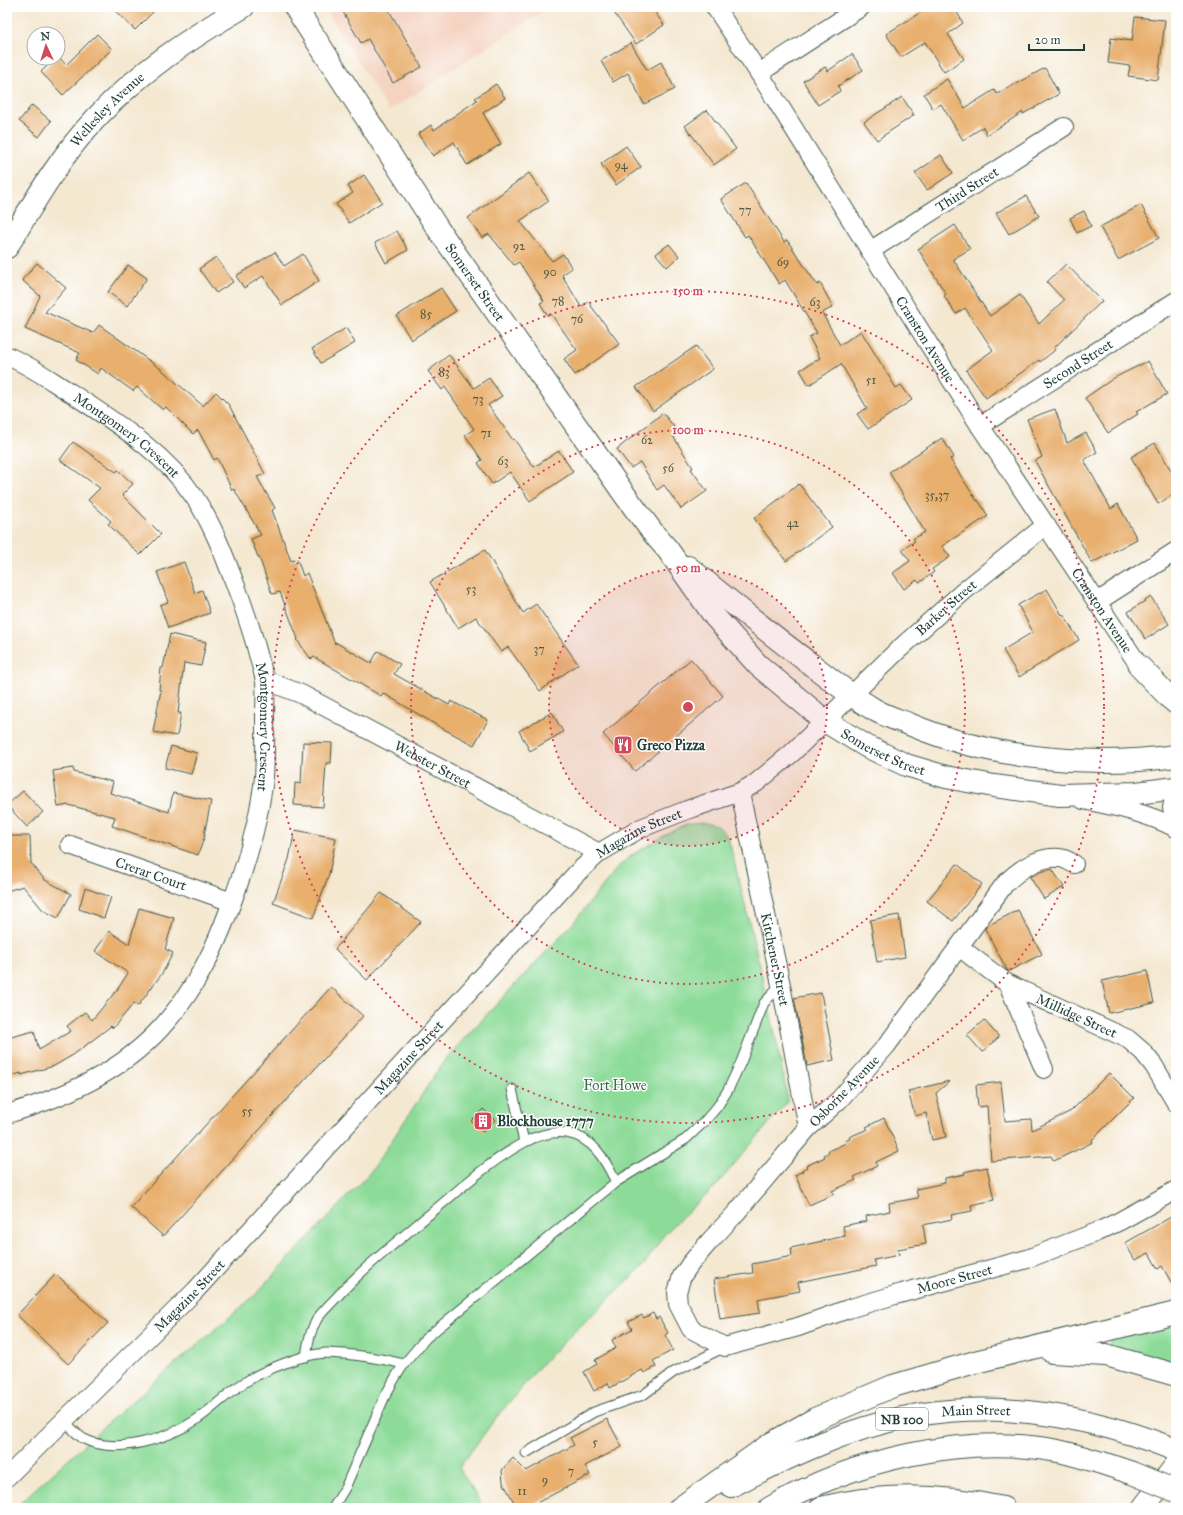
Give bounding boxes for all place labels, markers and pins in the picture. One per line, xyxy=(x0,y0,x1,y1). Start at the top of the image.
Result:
centre of rings xyxy=(681,700,695,714)
restaurant icon: Greco Pizza xyxy=(612,734,634,756)
place label: Greco Pizza xyxy=(637,737,706,754)
building icon: Blockhouse 1777 xyxy=(472,1110,494,1132)
place label: Blockhouse 1777 xyxy=(497,1113,594,1130)

